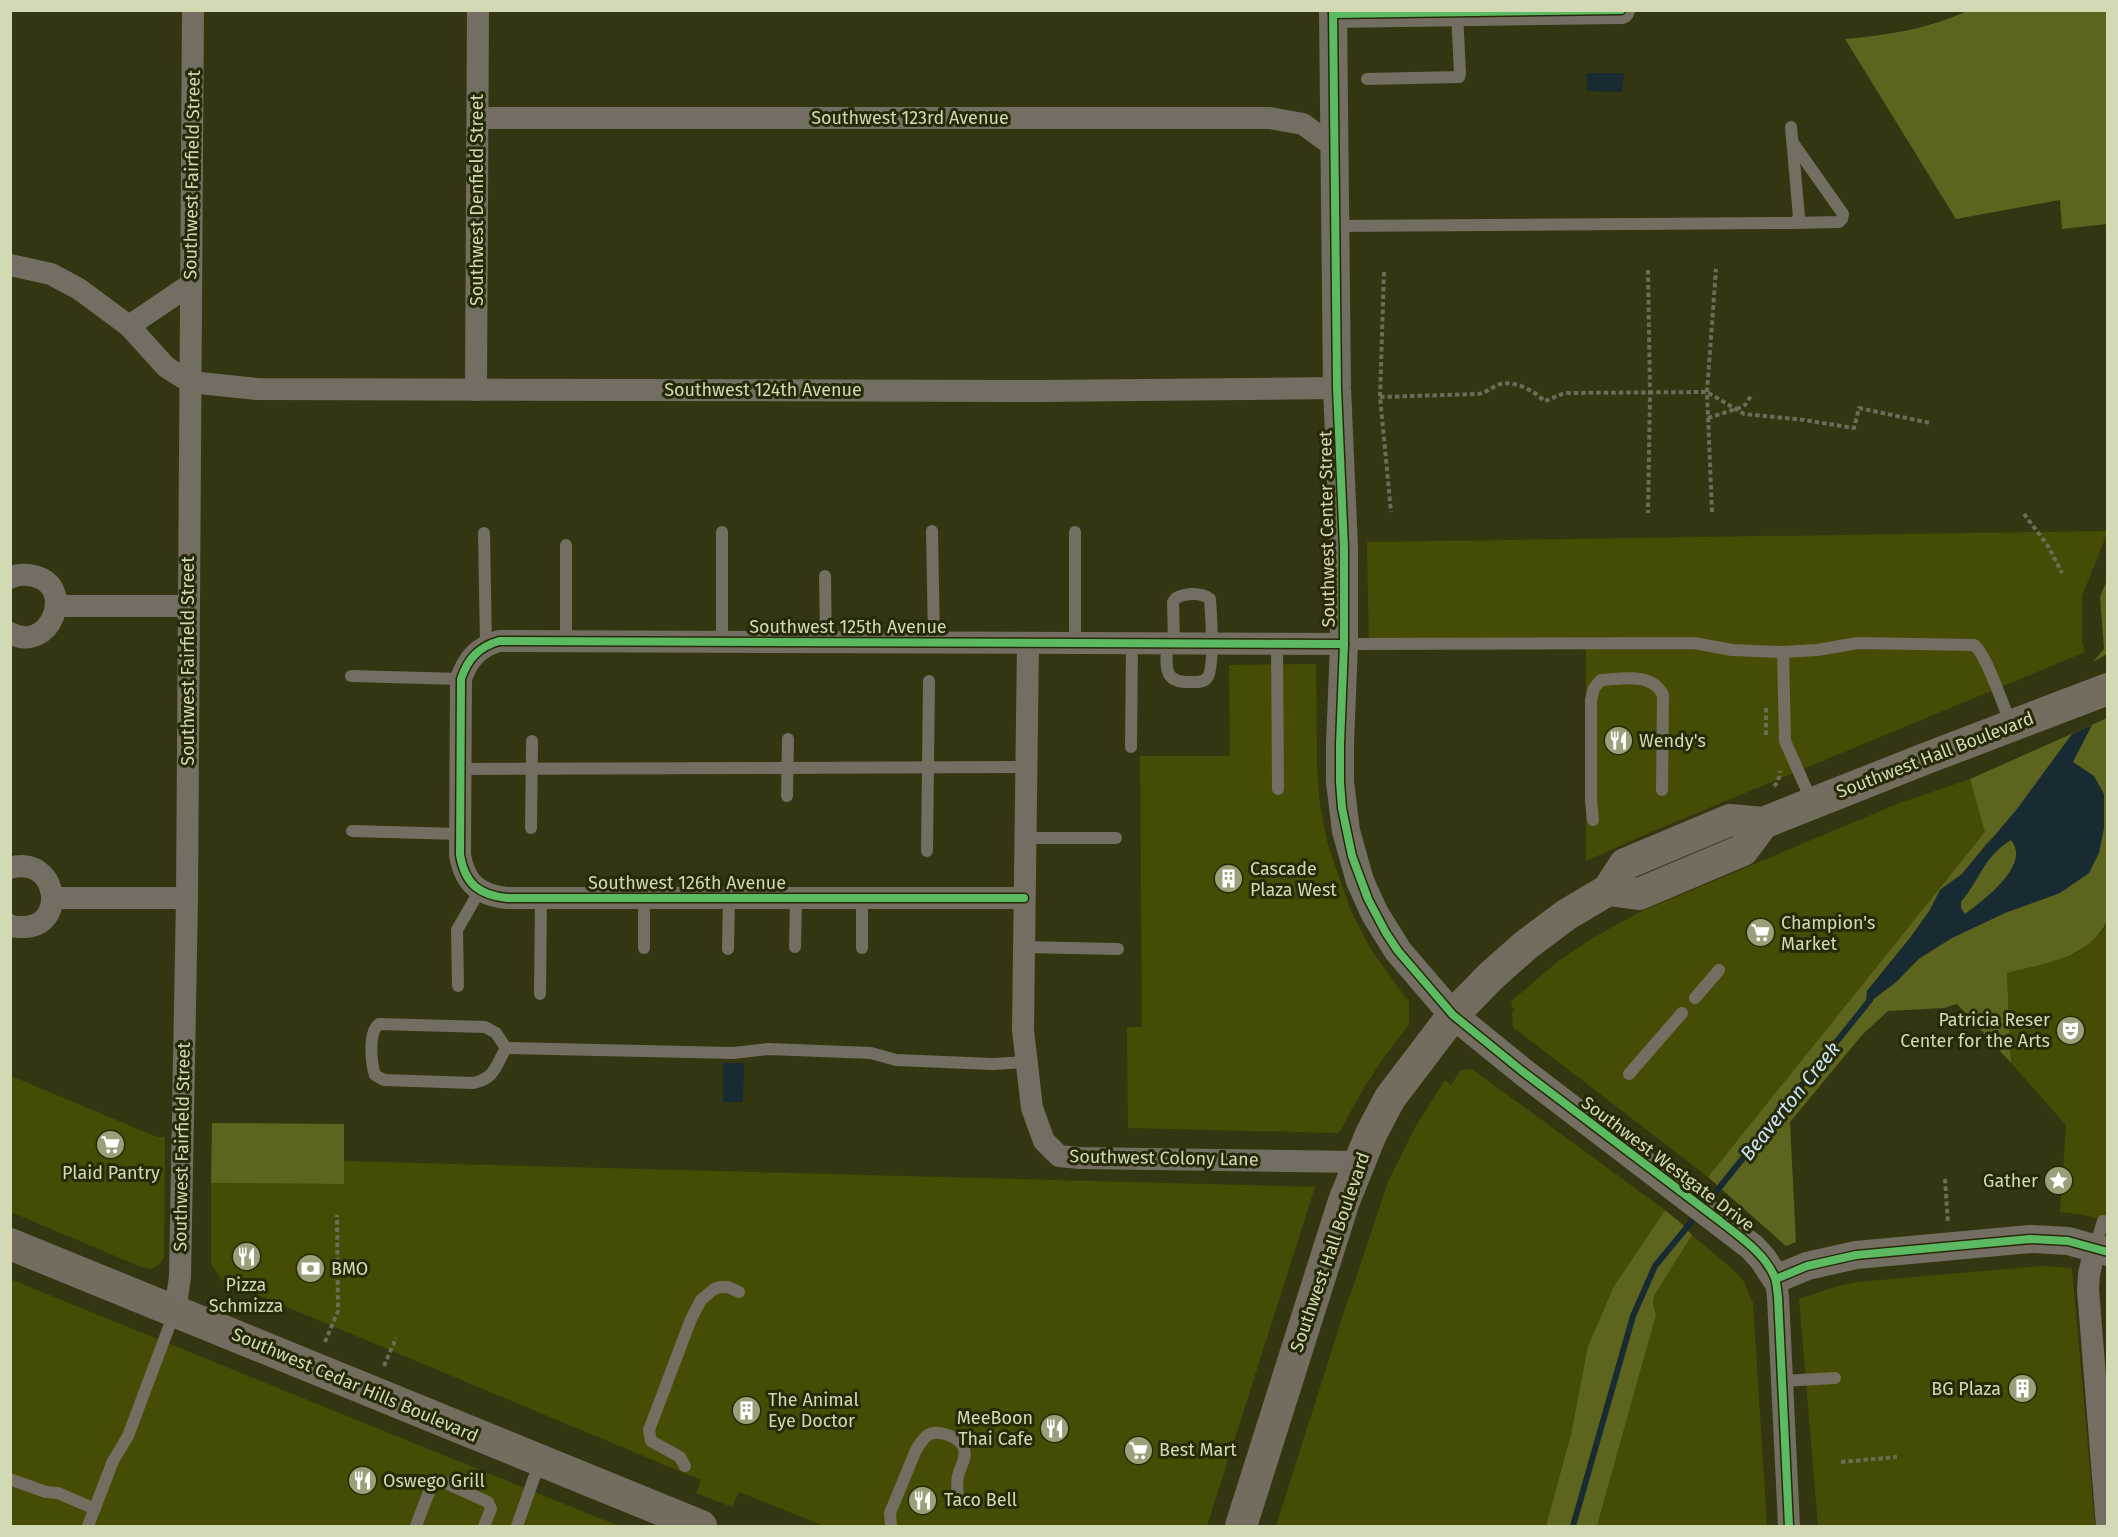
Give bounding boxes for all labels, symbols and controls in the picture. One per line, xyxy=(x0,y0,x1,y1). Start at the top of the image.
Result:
street label: Southwest Fairfield Street xyxy=(179,70,205,280)
street label: Southwest Denfield Street xyxy=(466,94,488,306)
street label: Southwest 123rd Avenue xyxy=(811,107,1009,129)
street label: Southwest 124th Avenue xyxy=(664,379,862,401)
street label: Southwest Center Street xyxy=(1314,430,1340,628)
street label: Southwest Fairfield Street xyxy=(177,556,199,766)
street label: Southwest 125th Avenue xyxy=(749,616,947,638)
street label: Southwest Hall Boulevard xyxy=(1833,707,2037,803)
restaurant icon: Wendy's xyxy=(1602,725,1634,757)
place label: Wendy's xyxy=(1639,730,1706,752)
place label: Cascade Plaza West xyxy=(1250,858,1337,901)
building icon: Cascade Plaza West xyxy=(1213,863,1245,895)
street label: Southwest 126th Avenue xyxy=(588,872,786,894)
place label: Champion's Market xyxy=(1781,912,1875,955)
supermarket icon: Champion's Market xyxy=(1744,917,1776,949)
place label: Patricia Reser Center for the Arts xyxy=(1900,1009,2050,1052)
theatre icon: Patricia Reser Center for the Arts xyxy=(2055,1014,2087,1046)
water label: Beaverton Creek xyxy=(1735,1037,1845,1165)
street label: Southwest Fairfield Street xyxy=(169,1042,195,1252)
street label: Southwest Westgate Drive xyxy=(1577,1092,1759,1236)
supermarket icon: Plaid Pantry xyxy=(95,1128,127,1160)
street label: Southwest Colony Lane xyxy=(1069,1145,1259,1171)
street label: Southwest Hall Boulevard xyxy=(1285,1149,1375,1355)
place label: Plaid Pantry xyxy=(62,1162,160,1184)
place icon: Gather xyxy=(2043,1165,2075,1197)
place label: Gather xyxy=(1983,1170,2038,1192)
restaurant icon: Pizza Schmizza xyxy=(230,1240,262,1272)
bank icon: BMO xyxy=(294,1253,326,1285)
place label: BMO xyxy=(331,1258,368,1280)
place label: Pizza Schmizza xyxy=(209,1274,283,1317)
street label: Southwest Cedar Hills Boulevard xyxy=(229,1323,481,1447)
building icon: BG Plaza xyxy=(2006,1373,2038,1405)
place label: BG Plaza xyxy=(1931,1378,2001,1400)
place label: The Animal Eye Doctor xyxy=(768,1389,859,1432)
building icon: The Animal Eye Doctor xyxy=(731,1394,763,1426)
place label: MeeBoon Thai Cafe xyxy=(957,1407,1033,1450)
restaurant icon: MeeBoon Thai Cafe xyxy=(1038,1412,1070,1444)
supermarket icon: Best Mart xyxy=(1122,1434,1154,1466)
place label: Best Mart xyxy=(1159,1439,1237,1461)
restaurant icon: Oswego Grill xyxy=(346,1465,378,1497)
place label: Oswego Grill xyxy=(383,1470,485,1492)
restaurant icon: Taco Bell xyxy=(907,1484,939,1516)
place label: Taco Bell xyxy=(944,1489,1017,1511)

